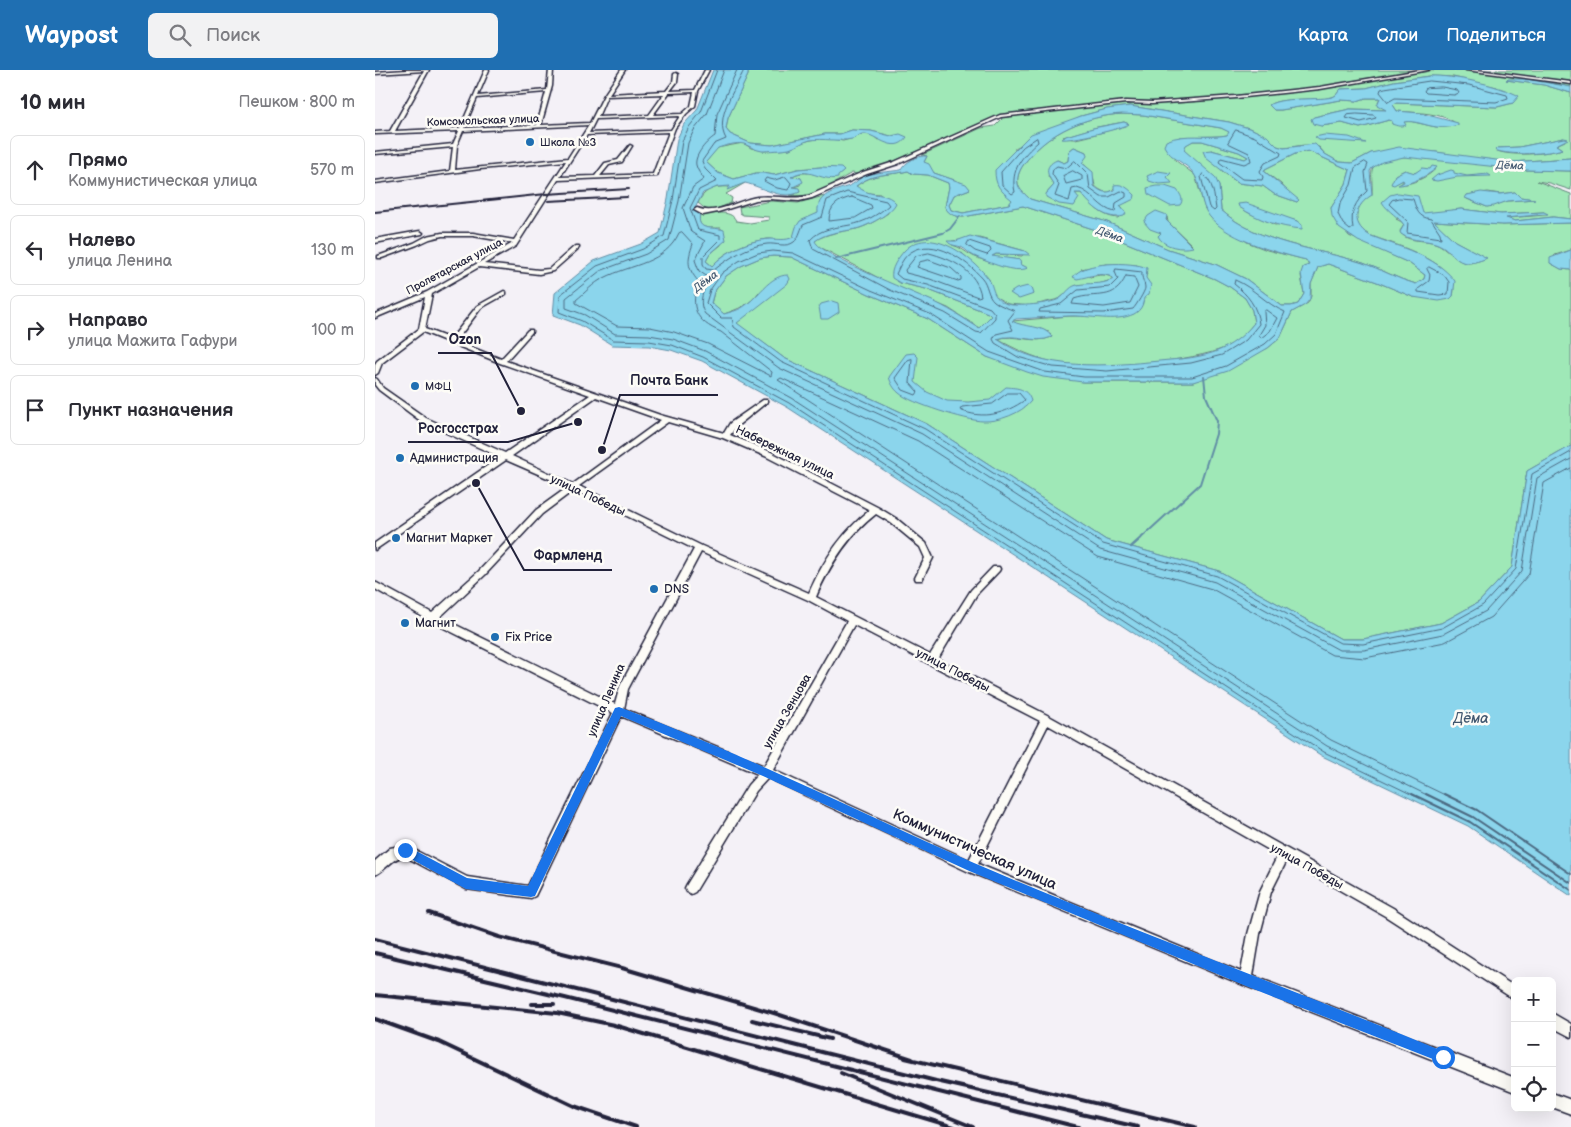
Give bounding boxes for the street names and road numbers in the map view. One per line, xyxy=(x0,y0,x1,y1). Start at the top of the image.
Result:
street label: Комсомольская улица xyxy=(426,112,540,129)
street label: Пролетарская улица xyxy=(404,235,505,297)
street label: Набережная улица xyxy=(733,422,837,483)
street label: улица Победы xyxy=(548,472,628,519)
street label: улица Победы xyxy=(913,645,992,695)
street label: улица Ленина xyxy=(584,661,629,739)
street label: улица Зенцова xyxy=(760,671,815,751)
street label: Коммунистическая улица xyxy=(890,805,1060,894)
street label: улица Победы xyxy=(1268,840,1346,893)

